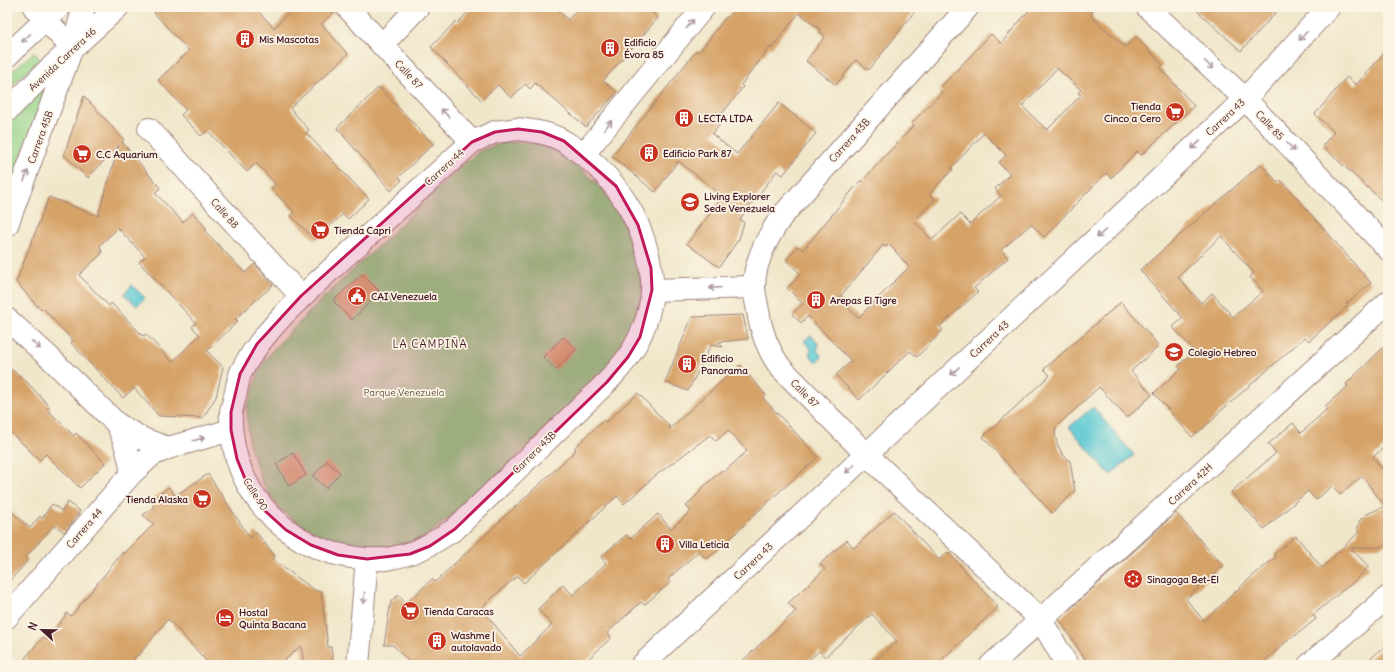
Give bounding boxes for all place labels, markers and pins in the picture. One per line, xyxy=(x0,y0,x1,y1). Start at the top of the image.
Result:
building icon: Mis Mascotas xyxy=(234,28,256,50)
place label: Mis Mascotas xyxy=(259,33,319,46)
place label: Edificio Évora 85 xyxy=(624,36,664,61)
building icon: Edificio Évora 85 xyxy=(599,37,621,59)
place label: Tienda Cinco a Cero xyxy=(1104,100,1161,125)
supermarket icon: Tienda Cinco a Cero xyxy=(1164,101,1186,123)
building icon: LECTA LTDA xyxy=(673,107,695,129)
place label: LECTA LTDA xyxy=(698,112,753,125)
building icon: Edificio Park 87 xyxy=(638,142,660,164)
supermarket icon: C.C Aquarium xyxy=(71,143,93,165)
place label: Edificio Park 87 xyxy=(663,147,731,160)
place label: C.C Aquarium xyxy=(96,148,158,161)
place label: Living Explorer Sede Venezuela xyxy=(704,190,775,215)
school or university icon: Living Explorer Sede Venezuela xyxy=(679,191,701,213)
supermarket icon: Tienda Capri xyxy=(309,219,331,241)
place label: Tienda Capri xyxy=(334,224,391,237)
public building icon: CAI Venezuela xyxy=(346,285,368,307)
building icon: Arepas El Tigre xyxy=(805,289,827,311)
place label: CAI Venezuela xyxy=(371,290,437,303)
place label: Arepas El Tigre xyxy=(830,294,897,307)
school or university icon: Colegio Hebreo xyxy=(1163,341,1185,363)
place label: Colegio Hebreo xyxy=(1188,346,1257,359)
place label: Edificio Panorama xyxy=(701,352,748,377)
building icon: Edificio Panorama xyxy=(676,353,698,375)
supermarket icon: Tienda Alaska xyxy=(191,488,213,510)
place label: Tienda Alaska xyxy=(126,493,188,506)
building icon: Villa Leticia xyxy=(654,533,676,555)
place label: Villa Leticia xyxy=(679,538,730,551)
synagogue icon: Sinagoga Bet-El xyxy=(1122,568,1144,590)
place label: Sinagoga Bet-El xyxy=(1147,573,1219,586)
supermarket icon: Tienda Caracas xyxy=(399,600,421,622)
place label: Tienda Caracas xyxy=(424,605,494,618)
place label: Hostal Quinta Bacana xyxy=(239,606,306,631)
hotel icon: Hostal Quinta Bacana xyxy=(214,607,236,629)
place label: Washme | autolavado xyxy=(451,629,502,654)
building icon: Washme | autolavado xyxy=(426,630,448,652)

